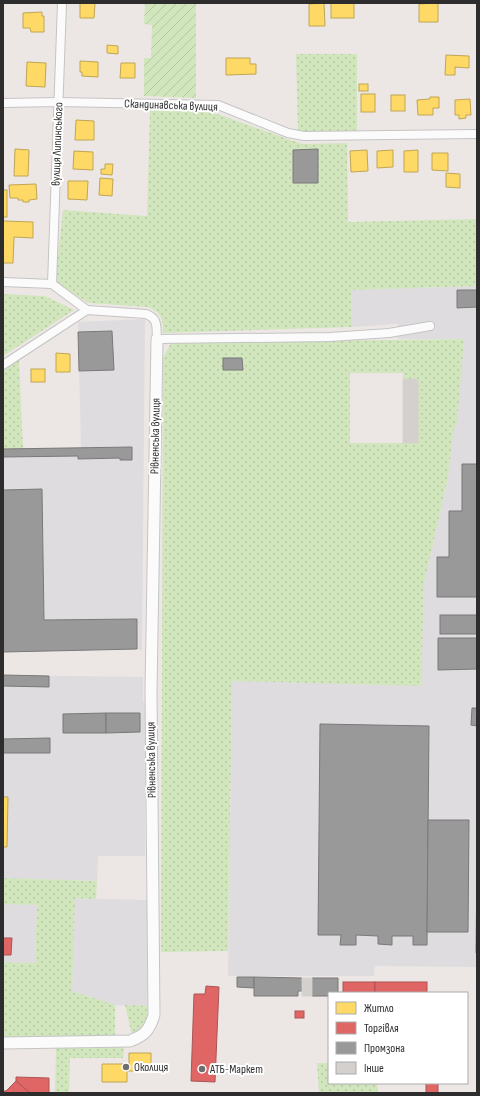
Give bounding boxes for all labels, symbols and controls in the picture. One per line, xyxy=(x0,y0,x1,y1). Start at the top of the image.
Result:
street label: Скандинавська вулиця xyxy=(124,96,218,115)
street label: вулиця Липинського xyxy=(49,102,66,186)
street label: Рівненська вулиця xyxy=(147,397,164,474)
street label: Рівненська вулиця xyxy=(143,721,160,798)
legend xyxy=(328,992,468,1084)
text: Житло xyxy=(364,1001,394,1016)
text: Торгівля xyxy=(364,1021,399,1036)
text: Промзона xyxy=(364,1041,405,1056)
place label: Околиця xyxy=(134,1060,169,1075)
text: Інше xyxy=(364,1061,384,1076)
marker: Околиця xyxy=(121,1062,131,1072)
place label: АТБ-Маркет xyxy=(209,1062,263,1077)
marker: АТБ-Маркет xyxy=(197,1064,207,1074)

